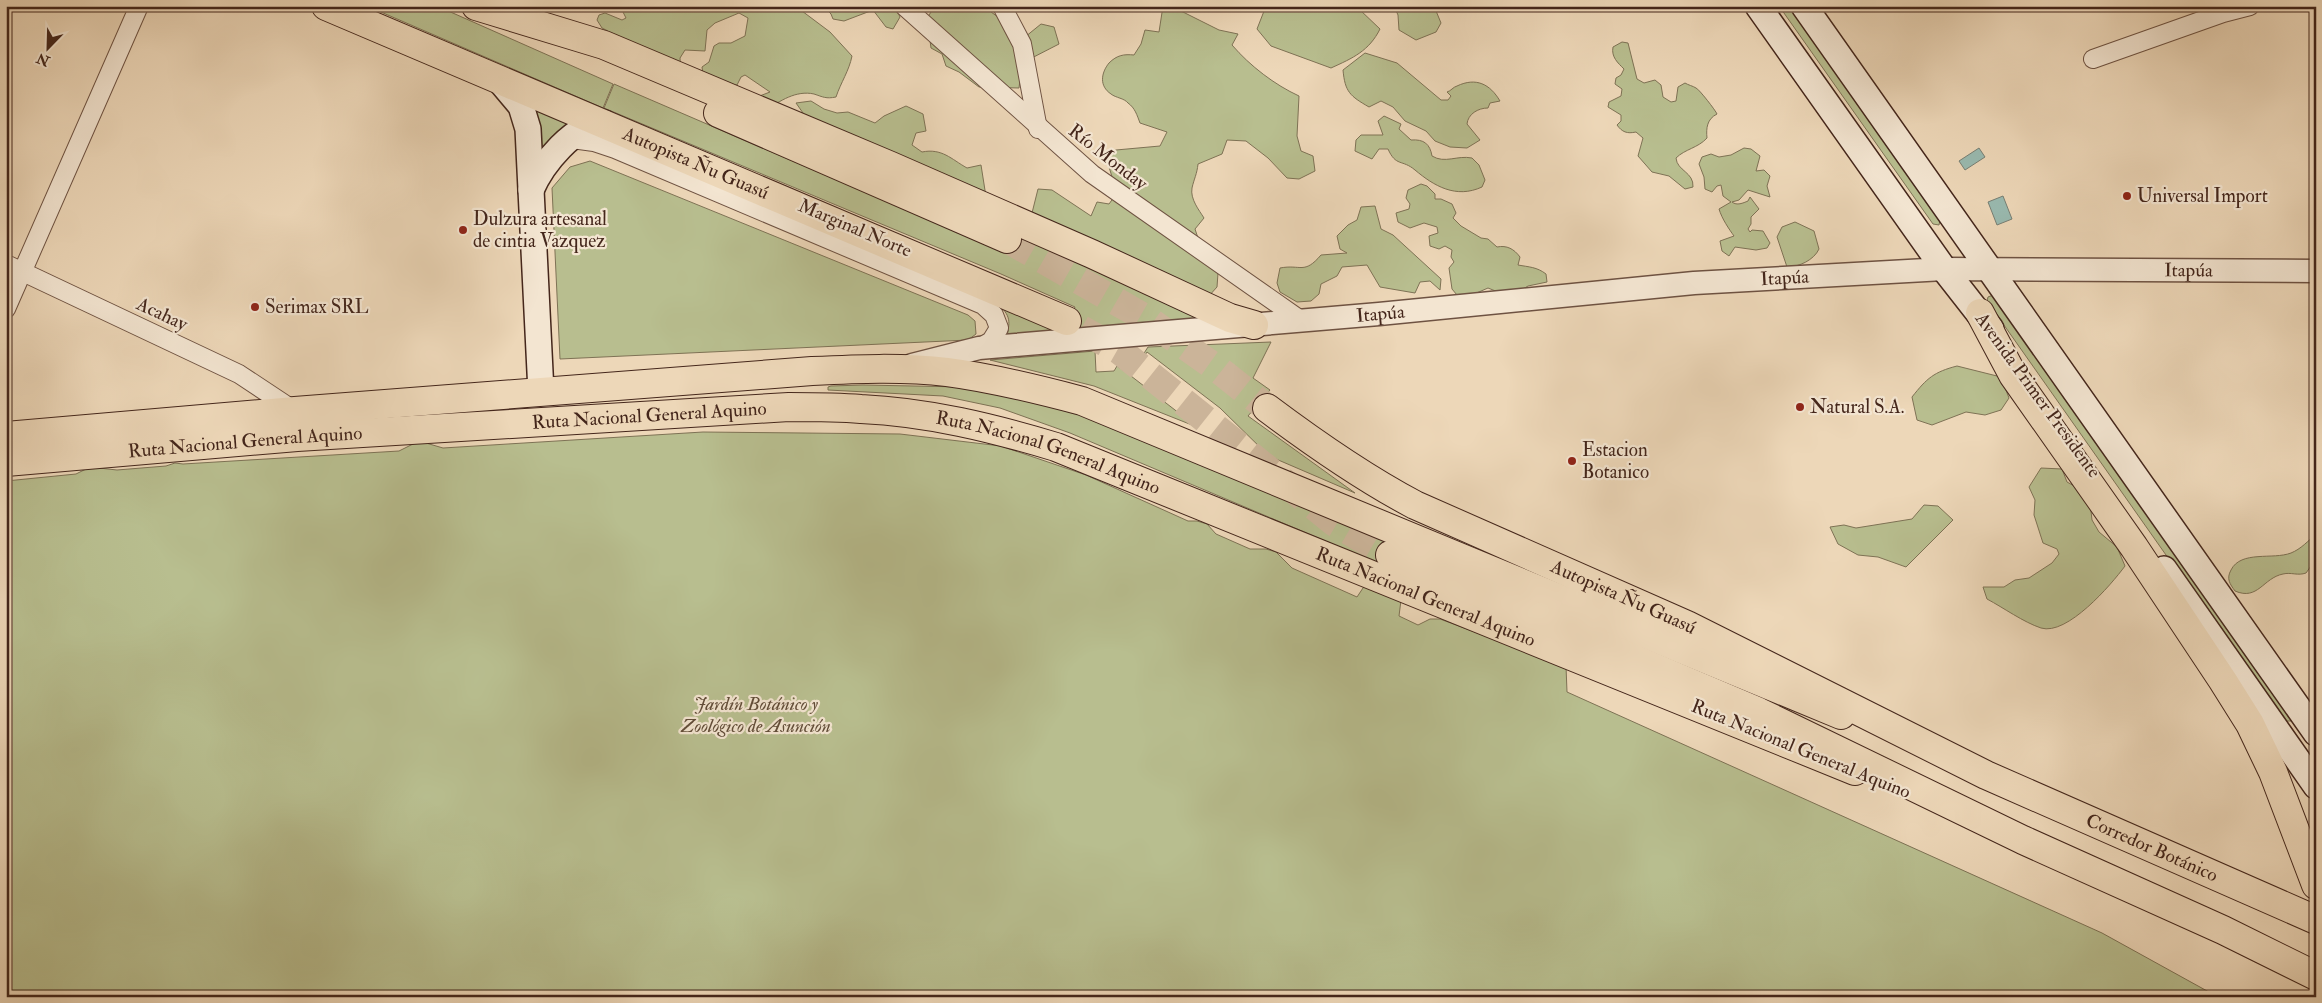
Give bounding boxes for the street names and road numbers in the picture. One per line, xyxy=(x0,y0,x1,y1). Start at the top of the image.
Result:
street label: Río Monday xyxy=(1064,119,1153,196)
street label: Autopista Ñu Guasú xyxy=(618,121,773,205)
street label: Marginal Norte xyxy=(795,193,915,263)
street label: Itapúa xyxy=(2164,258,2213,283)
street label: Itapúa xyxy=(1760,265,1810,291)
street label: Acahay xyxy=(132,291,192,336)
street label: Itapúa xyxy=(1355,300,1406,328)
street label: Avenida Primer Presidente xyxy=(1969,307,2106,482)
street label: Ruta Nacional General Aquino xyxy=(531,396,767,435)
street label: Ruta Nacional General Aquino xyxy=(934,406,1164,500)
street label: Ruta Nacional General Aquino xyxy=(127,421,363,463)
street label: Ruta Nacional General Aquino xyxy=(1312,542,1539,652)
street label: Autopista Ñu Guasú xyxy=(1546,554,1700,640)
street label: Ruta Nacional General Aquino xyxy=(1688,694,1914,804)
street label: Corredor Botánico xyxy=(2082,808,2222,887)

